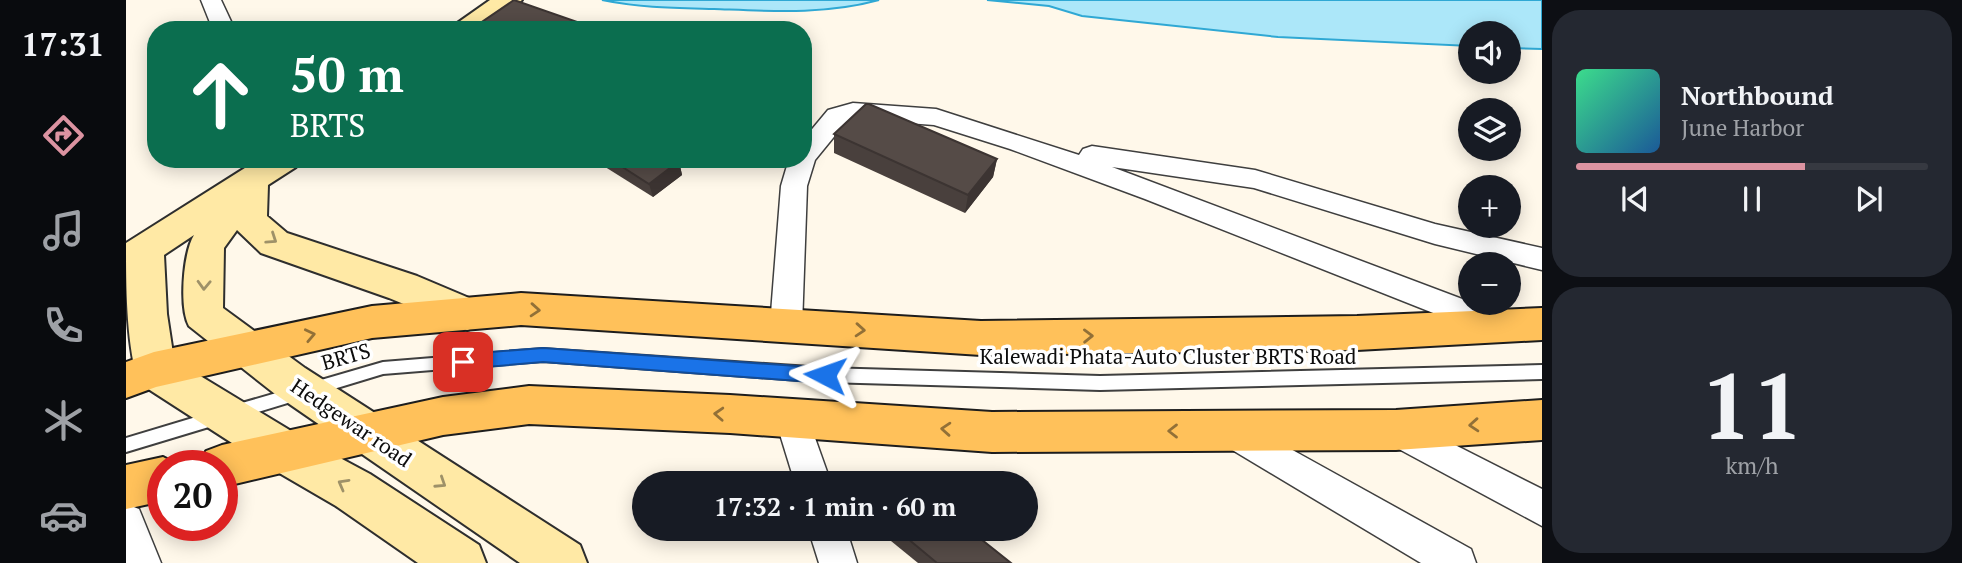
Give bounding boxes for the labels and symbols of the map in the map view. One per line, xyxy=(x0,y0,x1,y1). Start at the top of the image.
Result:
one-way arrow xyxy=(264,231,277,244)
one-way arrow xyxy=(197,280,212,291)
one-way arrow xyxy=(530,302,541,317)
one-way arrow xyxy=(855,322,866,337)
one-way arrow xyxy=(304,329,316,343)
one-way arrow xyxy=(1082,329,1093,344)
pin xyxy=(433,332,493,392)
street label: BRTS xyxy=(318,336,373,376)
position arrow xyxy=(788,338,862,412)
street label: Kalewadi Phata-Auto Cluster BRTS Road xyxy=(980,342,1357,370)
street label: Hedgewar road xyxy=(286,371,418,473)
one-way arrow xyxy=(713,406,724,421)
one-way arrow xyxy=(1468,417,1479,432)
one-way arrow xyxy=(940,421,951,436)
one-way arrow xyxy=(1167,423,1178,439)
speed limit sign: 20 xyxy=(147,450,238,541)
one-way arrow xyxy=(433,474,446,487)
one-way arrow xyxy=(338,479,350,492)

